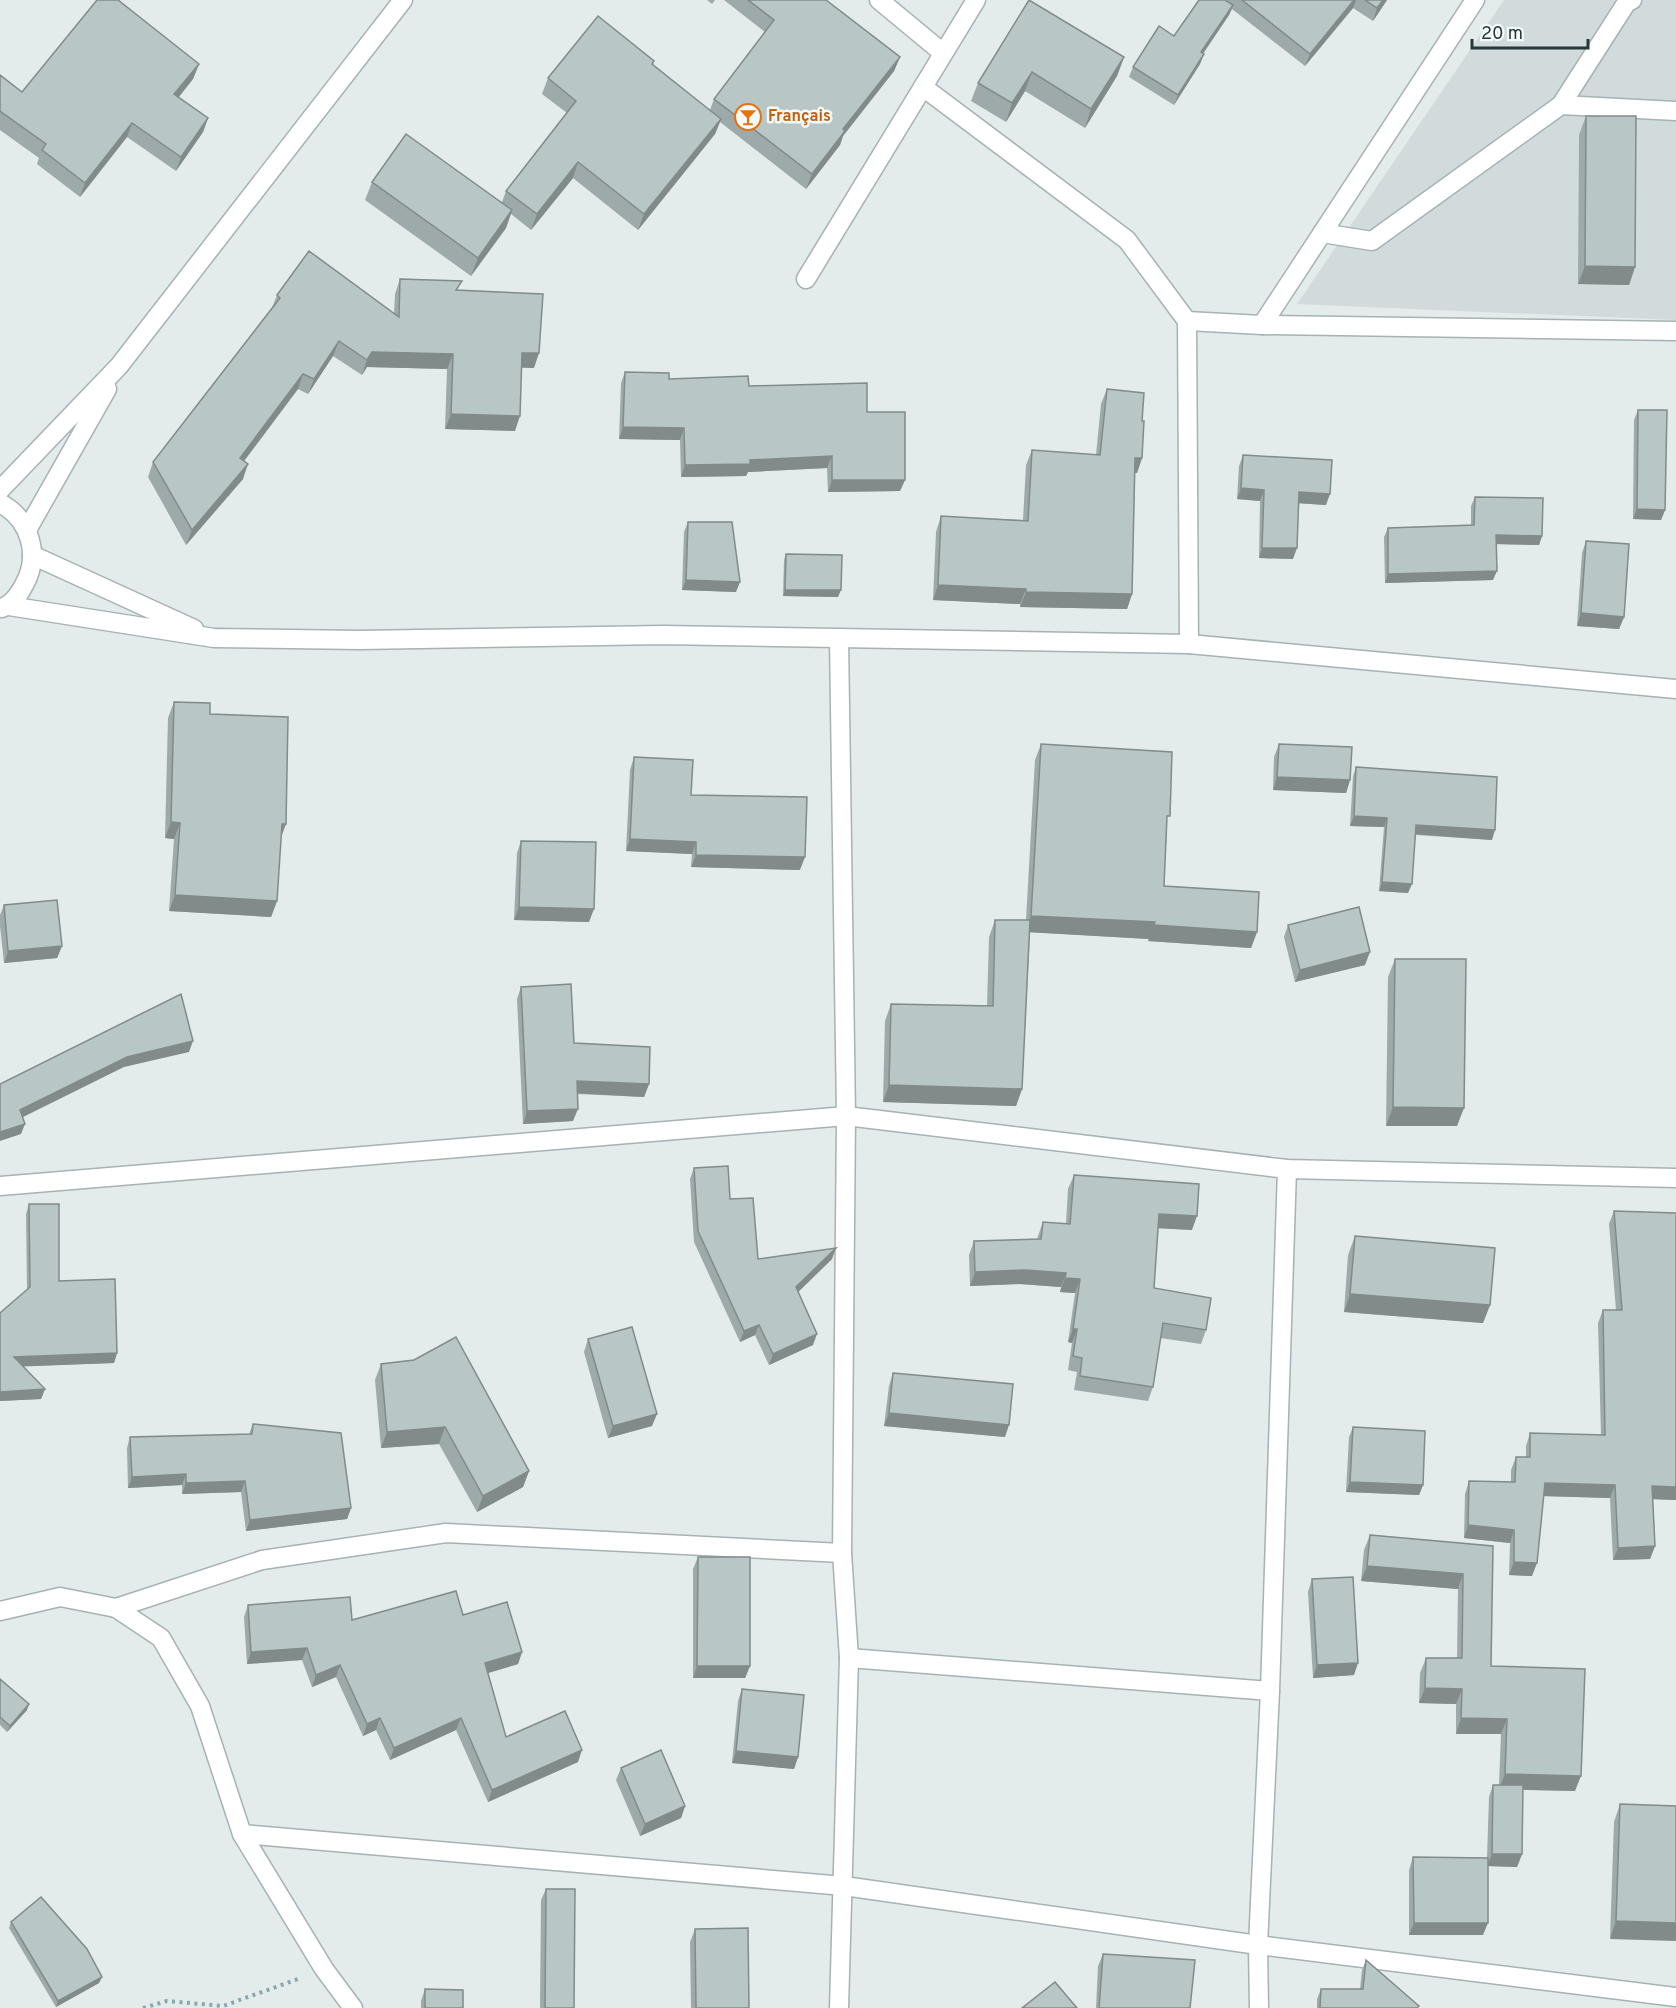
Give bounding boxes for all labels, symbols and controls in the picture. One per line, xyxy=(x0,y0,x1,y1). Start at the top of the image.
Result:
scale bar xyxy=(1472,12,1588,50)
text: 20 m xyxy=(1481,23,1523,46)
bar icon: Français xyxy=(733,102,763,132)
place label: Français xyxy=(768,107,831,127)

